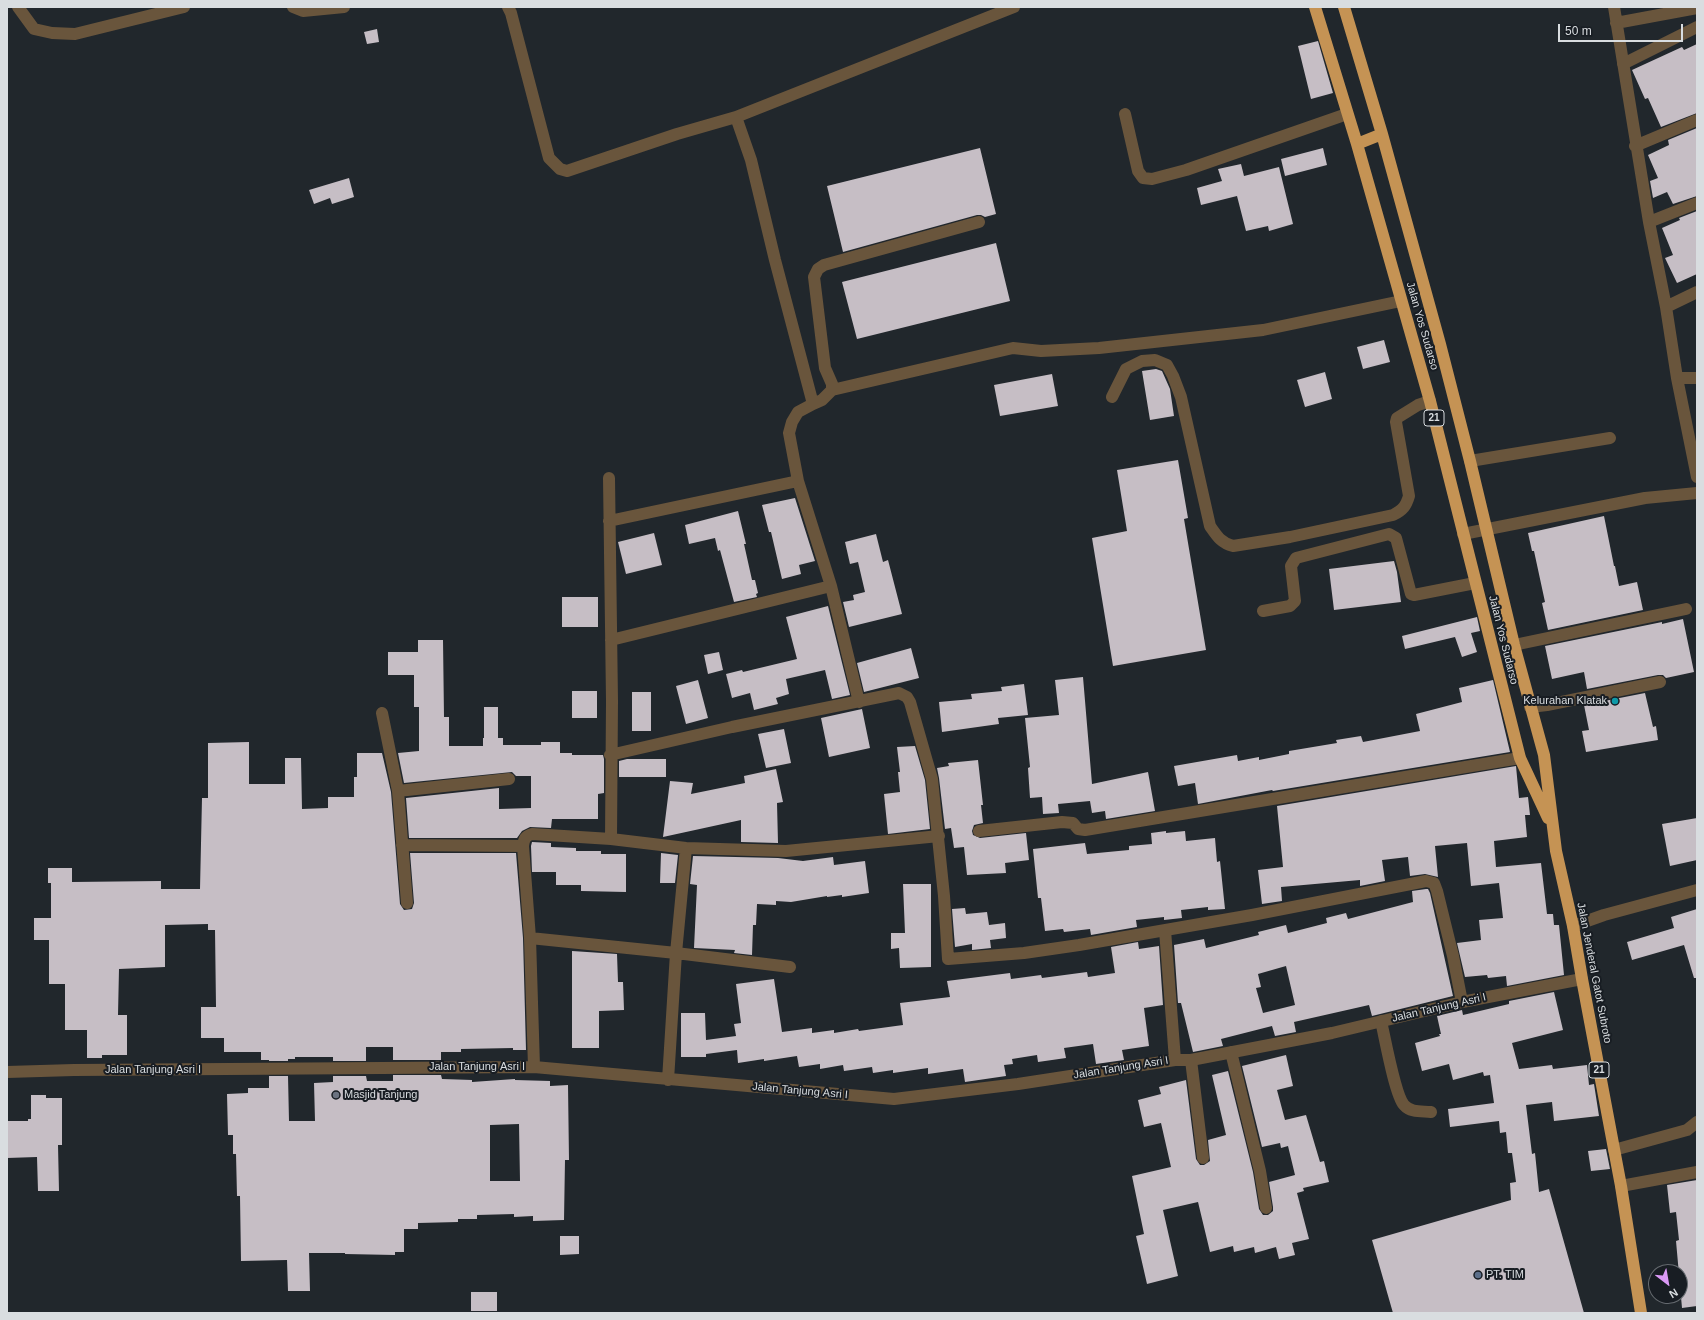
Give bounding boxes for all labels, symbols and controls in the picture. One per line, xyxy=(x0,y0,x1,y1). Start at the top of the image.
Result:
scale bar xyxy=(1560,16,1685,42)
text: 50 m xyxy=(1565,24,1592,38)
street label: Jalan Yos Sudarso xyxy=(1403,280,1441,372)
road number: 21 xyxy=(1424,410,1444,426)
street label: Jalan Yos Sudarso xyxy=(1486,594,1520,686)
place label: Kelurahan Klatak xyxy=(1523,694,1607,708)
marker: Kelurahan Klatak xyxy=(1610,696,1620,706)
street label: Jalan Jenderal Gatot Subroto xyxy=(1574,902,1614,1044)
street label: Jalan Tanjung Asri I xyxy=(1391,991,1487,1025)
street label: Jalan Tanjung Asri I xyxy=(1073,1054,1169,1082)
street label: Jalan Tanjung Asri I xyxy=(429,1060,525,1074)
road number: 21 xyxy=(1589,1062,1609,1078)
street label: Jalan Tanjung Asri I xyxy=(105,1063,201,1077)
street label: Jalan Tanjung Asri I xyxy=(752,1080,848,1102)
place label: Masjid Tanjung xyxy=(344,1088,417,1102)
marker: Masjid Tanjung xyxy=(331,1090,341,1100)
north arrow xyxy=(1648,1264,1688,1304)
place label: PT. TIM xyxy=(1486,1268,1524,1282)
marker: PT. TIM xyxy=(1473,1270,1483,1280)
text: N xyxy=(1667,1286,1680,1301)

